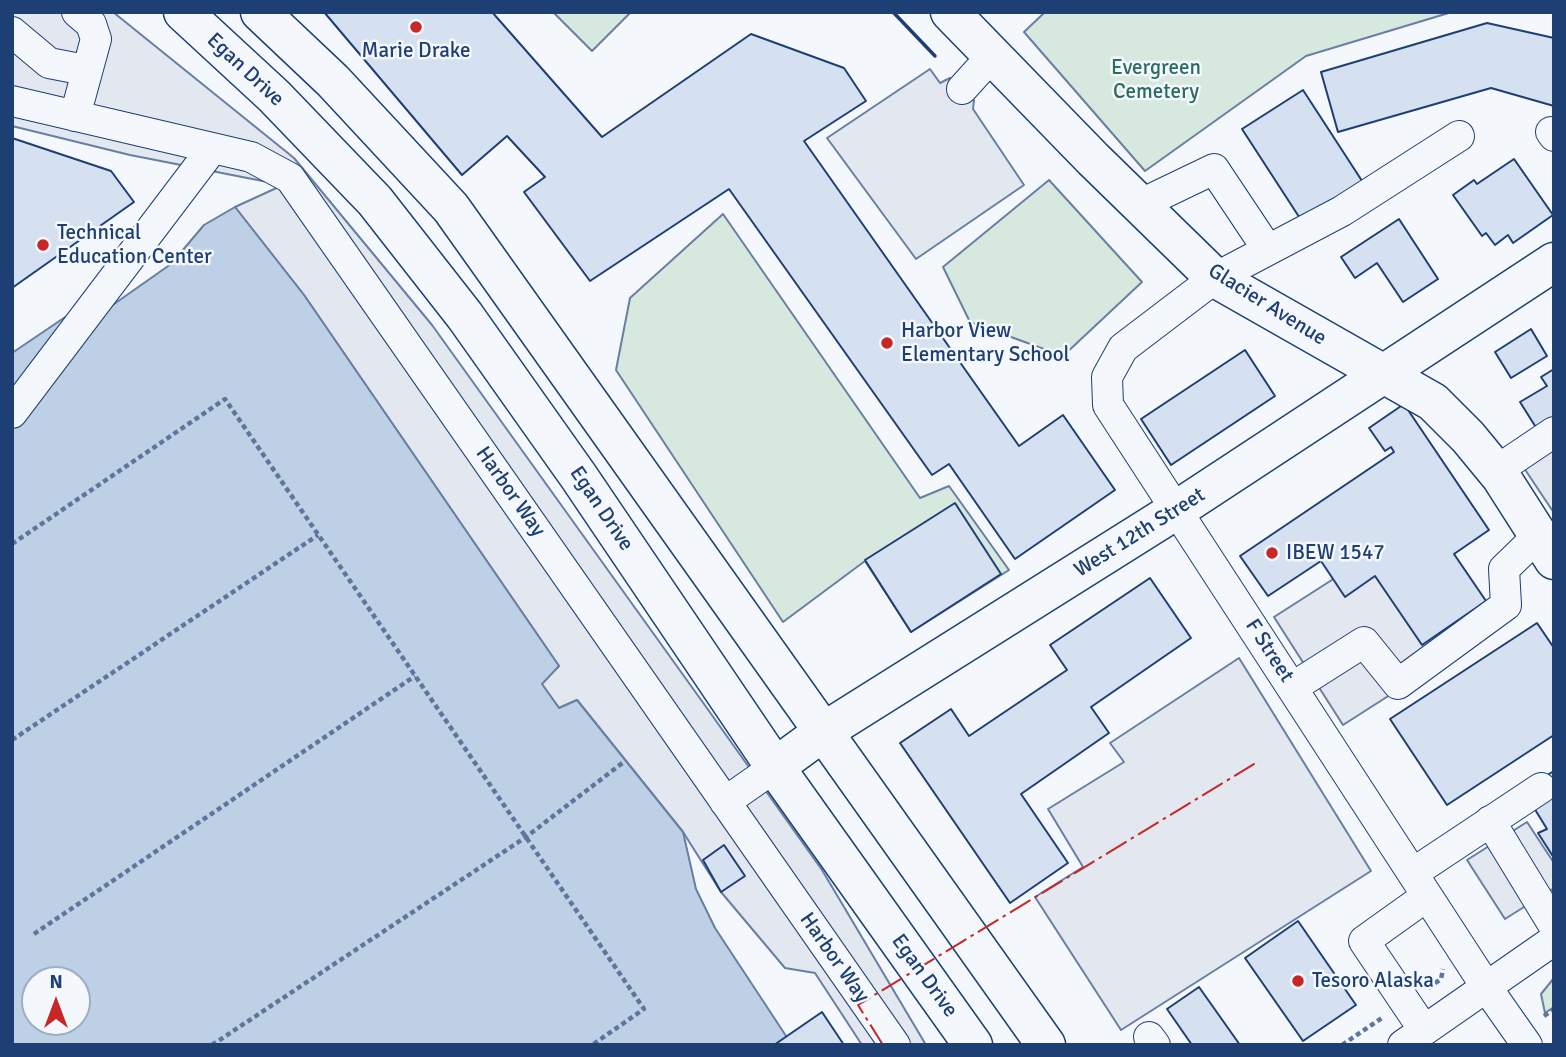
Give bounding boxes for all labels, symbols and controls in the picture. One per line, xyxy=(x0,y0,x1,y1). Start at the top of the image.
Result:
marker: Marie Drake xyxy=(408,19,424,35)
street label: Egan Drive xyxy=(201,28,289,112)
place label: Marie Drake xyxy=(362,38,470,64)
park label: Evergreen Cemetery xyxy=(1111,55,1201,105)
place label: Technical Education Center xyxy=(57,220,212,270)
marker: Technical Education Center xyxy=(35,237,51,253)
street label: Glacier Avenue xyxy=(1203,259,1331,351)
place label: Harbor View Elementary School xyxy=(901,318,1070,368)
marker: Harbor View Elementary School xyxy=(879,335,895,351)
street label: Harbor Way xyxy=(470,442,550,542)
street label: Egan Drive xyxy=(564,462,638,556)
street label: West 12th Street xyxy=(1070,483,1210,583)
place label: IBEW 1547 xyxy=(1286,540,1385,566)
marker: IBEW 1547 xyxy=(1264,545,1280,561)
street label: F Street xyxy=(1239,615,1299,687)
street label: Harbor Way xyxy=(794,908,874,1008)
street label: Egan Drive xyxy=(885,930,963,1022)
north arrow xyxy=(21,966,91,1036)
place label: Tesoro Alaska xyxy=(1312,968,1434,994)
text: N xyxy=(49,970,63,994)
marker: Tesoro Alaska xyxy=(1290,973,1306,989)

